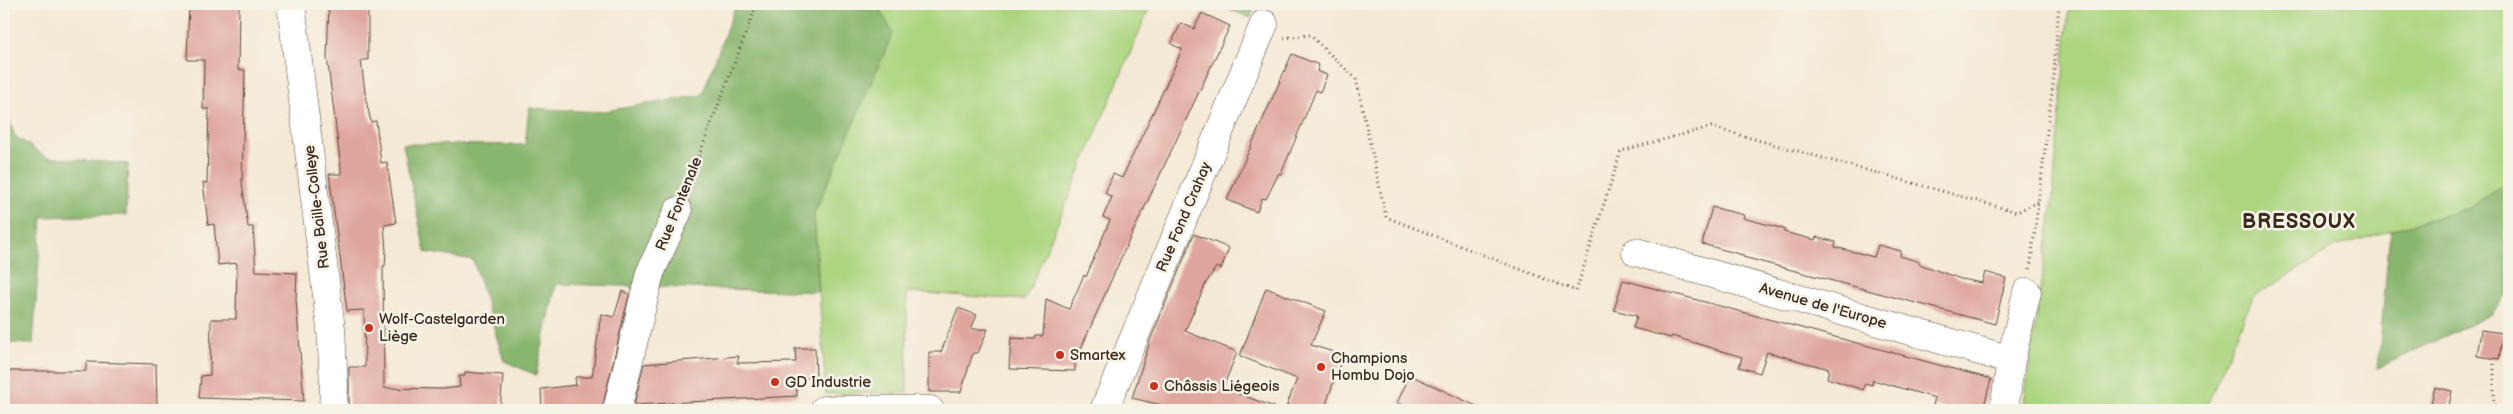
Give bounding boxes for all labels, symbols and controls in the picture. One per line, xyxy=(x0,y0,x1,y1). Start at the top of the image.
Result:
street label: Rue Baille-Colleye xyxy=(300,144,334,270)
street label: Rue Fontenale xyxy=(652,154,706,254)
street label: Rue Fond Crahay xyxy=(1152,159,1216,275)
district label: BRESSOUX xyxy=(2242,210,2356,234)
street label: Avenue de l'Europe xyxy=(1757,279,1889,333)
place label: Wolf-Castelgarden Liège xyxy=(379,310,505,346)
marker: Wolf-Castelgarden Liège xyxy=(363,322,375,334)
place label: Smartex xyxy=(1070,346,1125,365)
marker: Smartex xyxy=(1054,349,1066,361)
place label: Champions Hombu Dojo xyxy=(1331,349,1415,385)
marker: Champions Hombu Dojo xyxy=(1315,361,1327,373)
place label: GD Industrie xyxy=(785,373,871,392)
marker: GD Industrie xyxy=(769,376,781,388)
place label: Châssis Liégeois xyxy=(1164,377,1280,396)
marker: Châssis Liégeois xyxy=(1148,380,1160,392)

